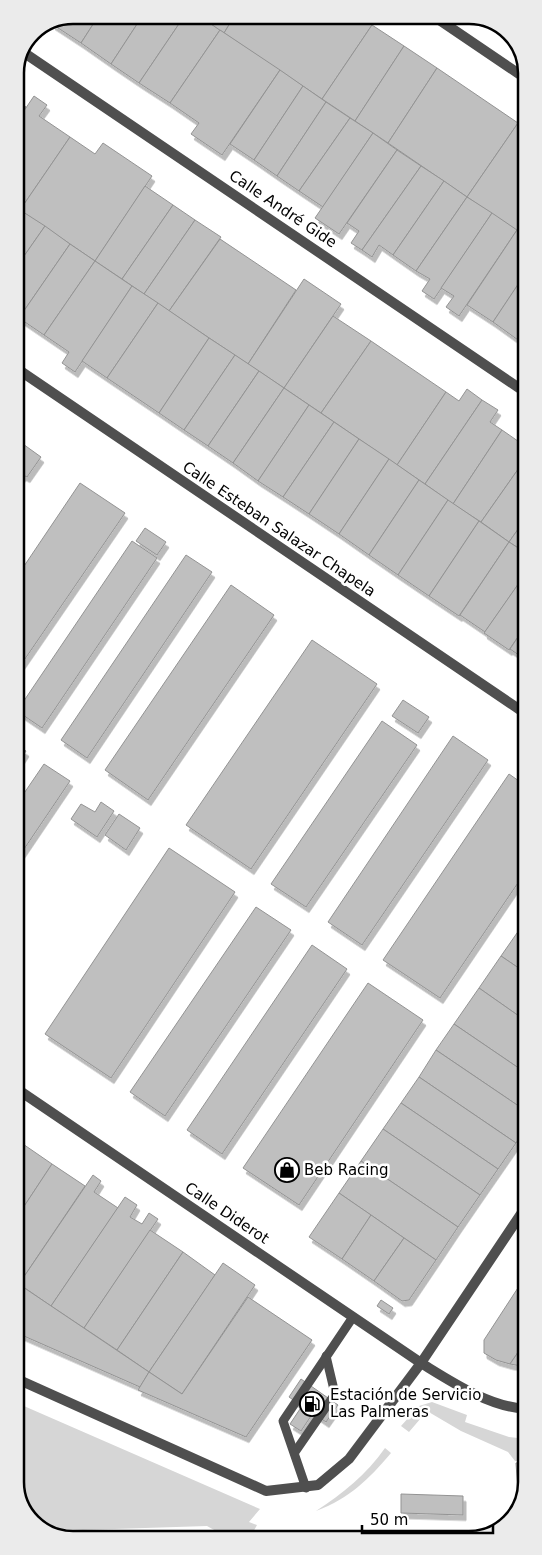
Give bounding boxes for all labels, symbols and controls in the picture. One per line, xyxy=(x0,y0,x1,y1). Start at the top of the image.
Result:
street label: Calle André Gide xyxy=(226,166,340,252)
street label: Calle Esteban Salazar Chapela xyxy=(179,458,379,600)
shop icon: Beb Racing xyxy=(274,1157,300,1183)
place label: Beb Racing xyxy=(304,1161,389,1179)
street label: Calle Diderot xyxy=(182,1178,272,1248)
place label: Estación de Servicio Las Palmeras xyxy=(330,1386,481,1421)
fuel station icon: Estación de Servicio Las Palmeras xyxy=(299,1391,325,1417)
scale bar xyxy=(362,1502,493,1534)
text: 50 m xyxy=(370,1511,408,1529)

